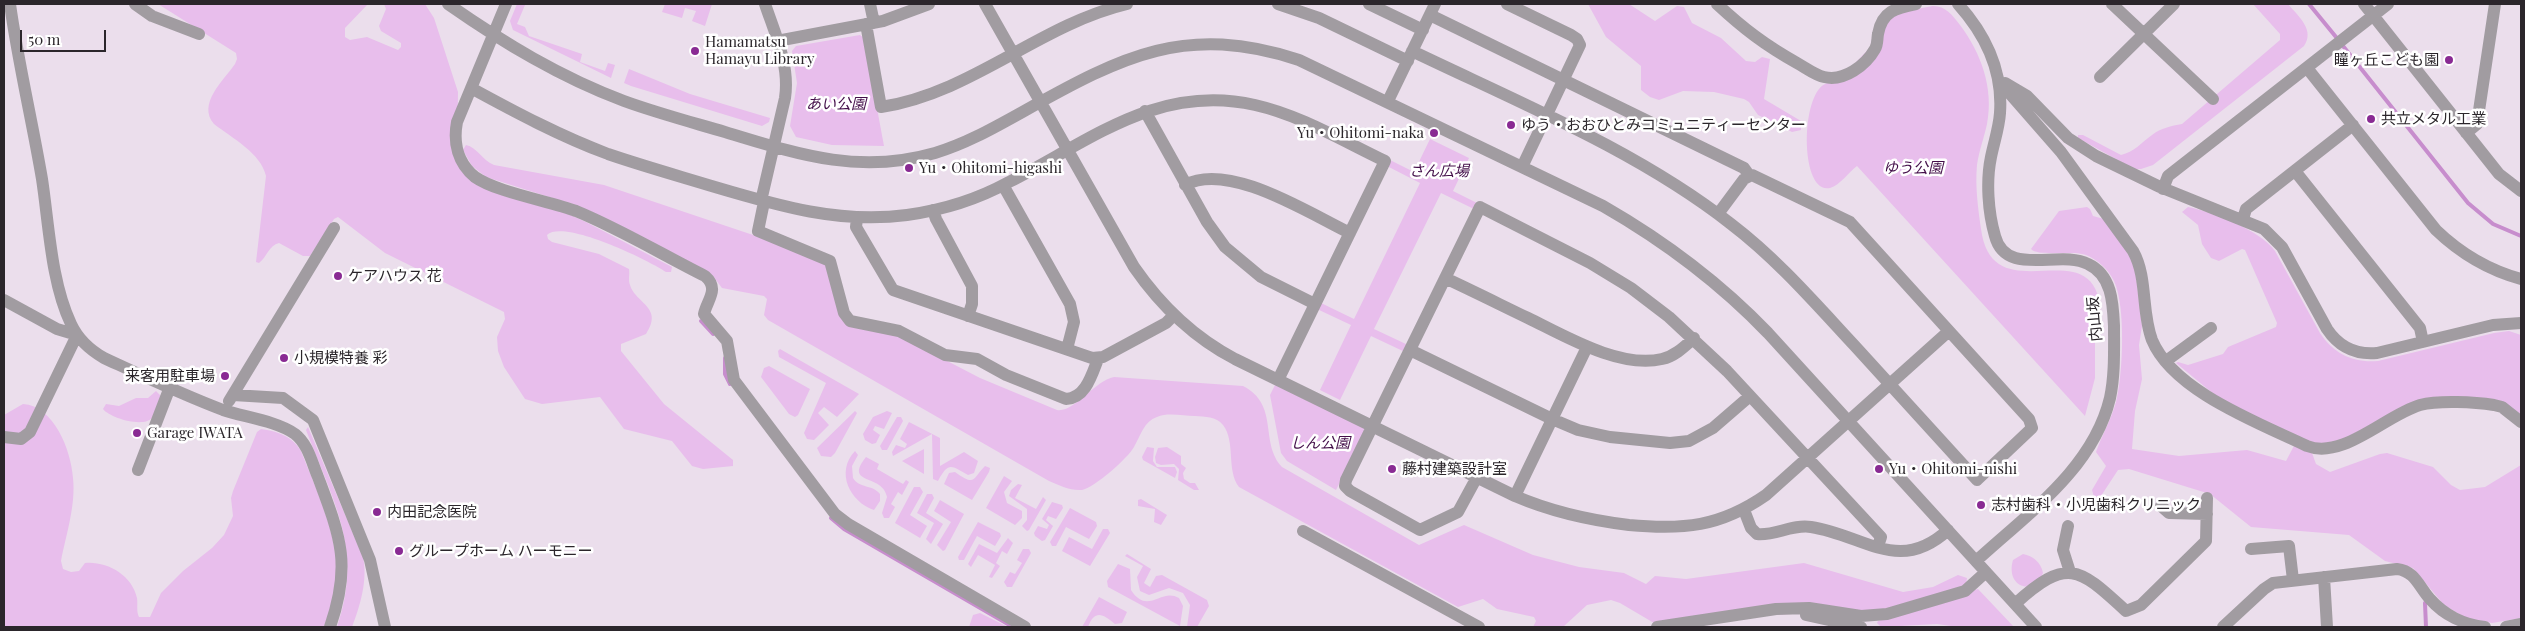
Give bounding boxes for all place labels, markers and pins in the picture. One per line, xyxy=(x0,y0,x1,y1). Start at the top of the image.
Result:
place label: Hamamatsu Hamayu Library xyxy=(705,33,814,68)
marker: Hamamatsu Hamayu Library xyxy=(689,45,701,57)
place label: 瞳ヶ丘こども園 xyxy=(2334,51,2439,69)
marker: 瞳ヶ丘こども園 xyxy=(2443,54,2455,66)
place label: 共立メタル工業 xyxy=(2381,110,2486,128)
marker: 共立メタル工業 xyxy=(2365,113,2377,125)
place label: ゆう・おおひとみコミュニティーセンター xyxy=(1521,116,1806,134)
marker: ゆう・おおひとみコミュニティーセンター xyxy=(1505,119,1517,131)
place label: Yu・Ohitomi-naka xyxy=(1297,124,1424,142)
marker: Yu・Ohitomi-naka xyxy=(1428,127,1440,139)
place label: Yu・Ohitomi-higashi xyxy=(919,159,1062,177)
marker: Yu・Ohitomi-higashi xyxy=(903,162,915,174)
place label: ケアハウス 花 xyxy=(348,267,442,285)
marker: ケアハウス 花 xyxy=(332,270,344,282)
place label: 小規模特養 彩 xyxy=(294,349,388,367)
marker: 小規模特養 彩 xyxy=(278,352,290,364)
place label: 来客用駐車場 xyxy=(125,367,215,385)
marker: 来客用駐車場 xyxy=(219,370,231,382)
place label: Garage IWATA xyxy=(147,424,243,442)
marker: Garage IWATA xyxy=(131,427,143,439)
place label: 藤村建築設計室 xyxy=(1402,460,1507,478)
place label: Yu・Ohitomi-nishi xyxy=(1889,460,2017,478)
marker: 藤村建築設計室 xyxy=(1386,463,1398,475)
marker: Yu・Ohitomi-nishi xyxy=(1873,463,1885,475)
place label: 志村歯科・小児歯科クリニック xyxy=(1991,496,2201,514)
marker: 志村歯科・小児歯科クリニック xyxy=(1975,499,1987,511)
place label: 内田記念医院 xyxy=(387,503,477,521)
marker: 内田記念医院 xyxy=(371,506,383,518)
place label: グループホーム ハーモニー xyxy=(409,542,593,560)
marker: グループホーム ハーモニー xyxy=(393,545,405,557)

